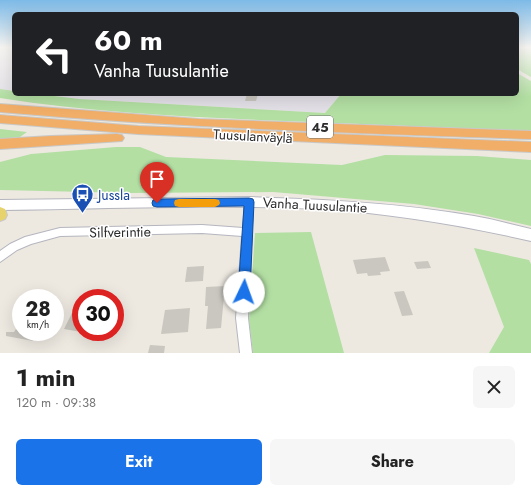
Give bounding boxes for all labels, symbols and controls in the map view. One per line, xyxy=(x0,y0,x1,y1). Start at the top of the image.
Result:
text: 60 m xyxy=(94,20,163,61)
icon: left xyxy=(28,28,80,80)
text: Vanha Tuusulantie xyxy=(94,58,229,84)
road number: 45 xyxy=(307,116,333,138)
street label: Tuusulanväylä xyxy=(213,124,293,148)
pin xyxy=(140,162,174,203)
icon: arrive xyxy=(146,168,168,190)
bus stop icon: Jussla xyxy=(69,182,95,215)
place label: Jussla xyxy=(96,185,130,205)
street label: Vanha Tuusulantie xyxy=(262,192,368,218)
street label: Silfverintie xyxy=(89,221,151,243)
position arrow xyxy=(223,271,265,313)
speed limit sign: 30 xyxy=(72,289,124,341)
text: 28 xyxy=(25,295,51,324)
text: km/h xyxy=(27,317,49,332)
text: 1 min xyxy=(16,360,76,395)
button: close xyxy=(473,366,515,408)
text: 120 m · 09:38 xyxy=(16,393,96,412)
button: Exit xyxy=(16,439,262,485)
button: Share xyxy=(270,439,515,485)

